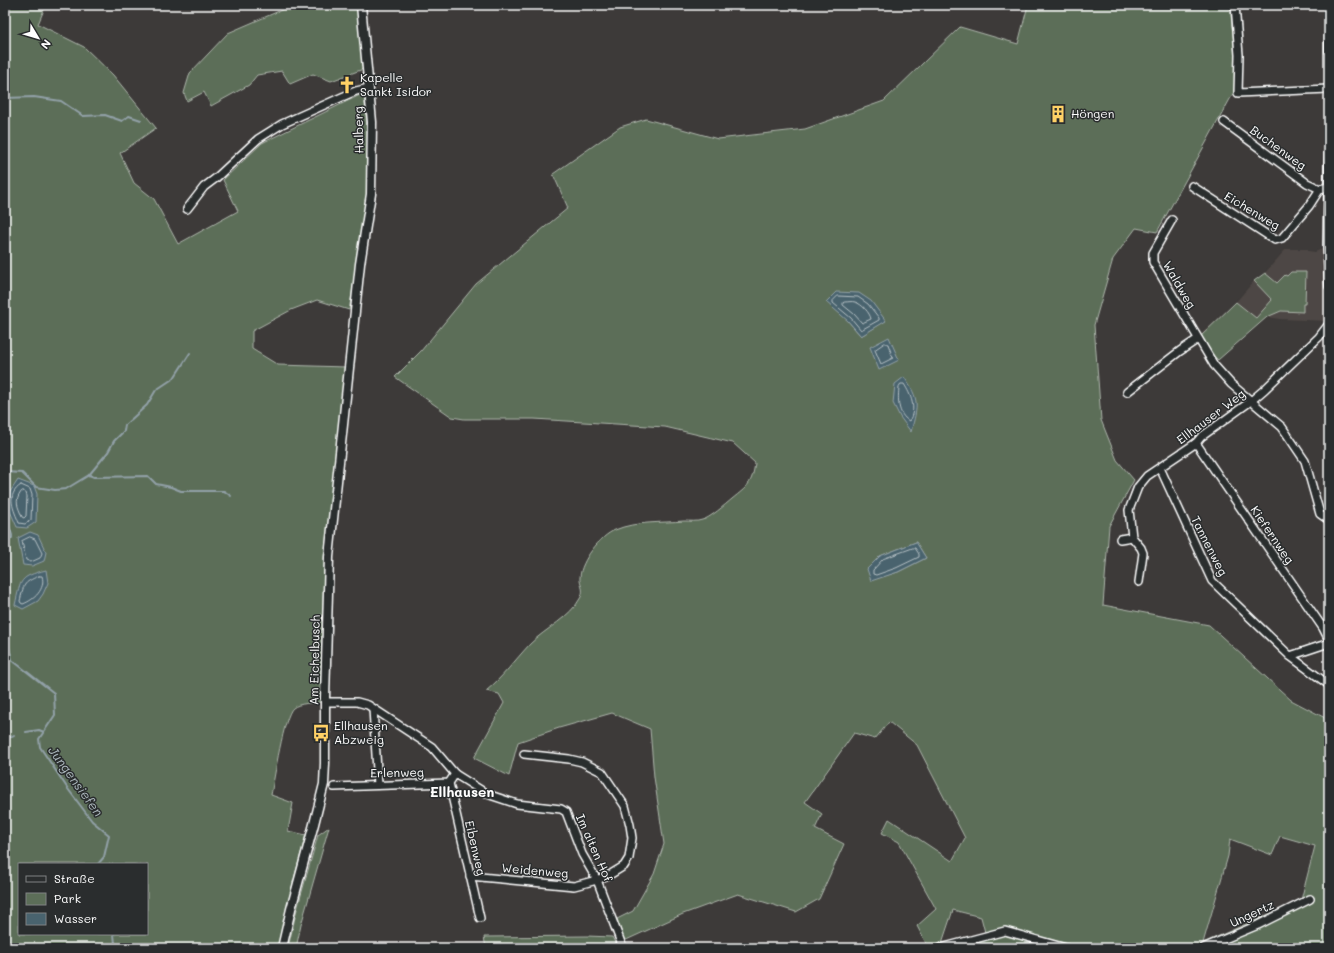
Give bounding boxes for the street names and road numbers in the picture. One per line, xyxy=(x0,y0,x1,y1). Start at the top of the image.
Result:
street label: Halberg xyxy=(350,106,366,154)
street label: Buchenweg xyxy=(1247,121,1310,173)
street label: Eichenweg xyxy=(1222,187,1283,233)
street label: Waldweg xyxy=(1160,258,1200,311)
street label: Ellhauser Weg xyxy=(1173,385,1248,447)
street label: Kiefernweg xyxy=(1248,502,1298,567)
street label: Tannenweg xyxy=(1188,513,1232,578)
street label: Am Eichelbusch xyxy=(305,614,323,705)
street label: Erlenweg xyxy=(370,764,424,780)
street label: Im alten Hof xyxy=(573,811,617,884)
street label: Eibenweg xyxy=(462,819,490,877)
street label: Weidenweg xyxy=(501,859,569,881)
street label: Ungertz xyxy=(1227,896,1277,930)

